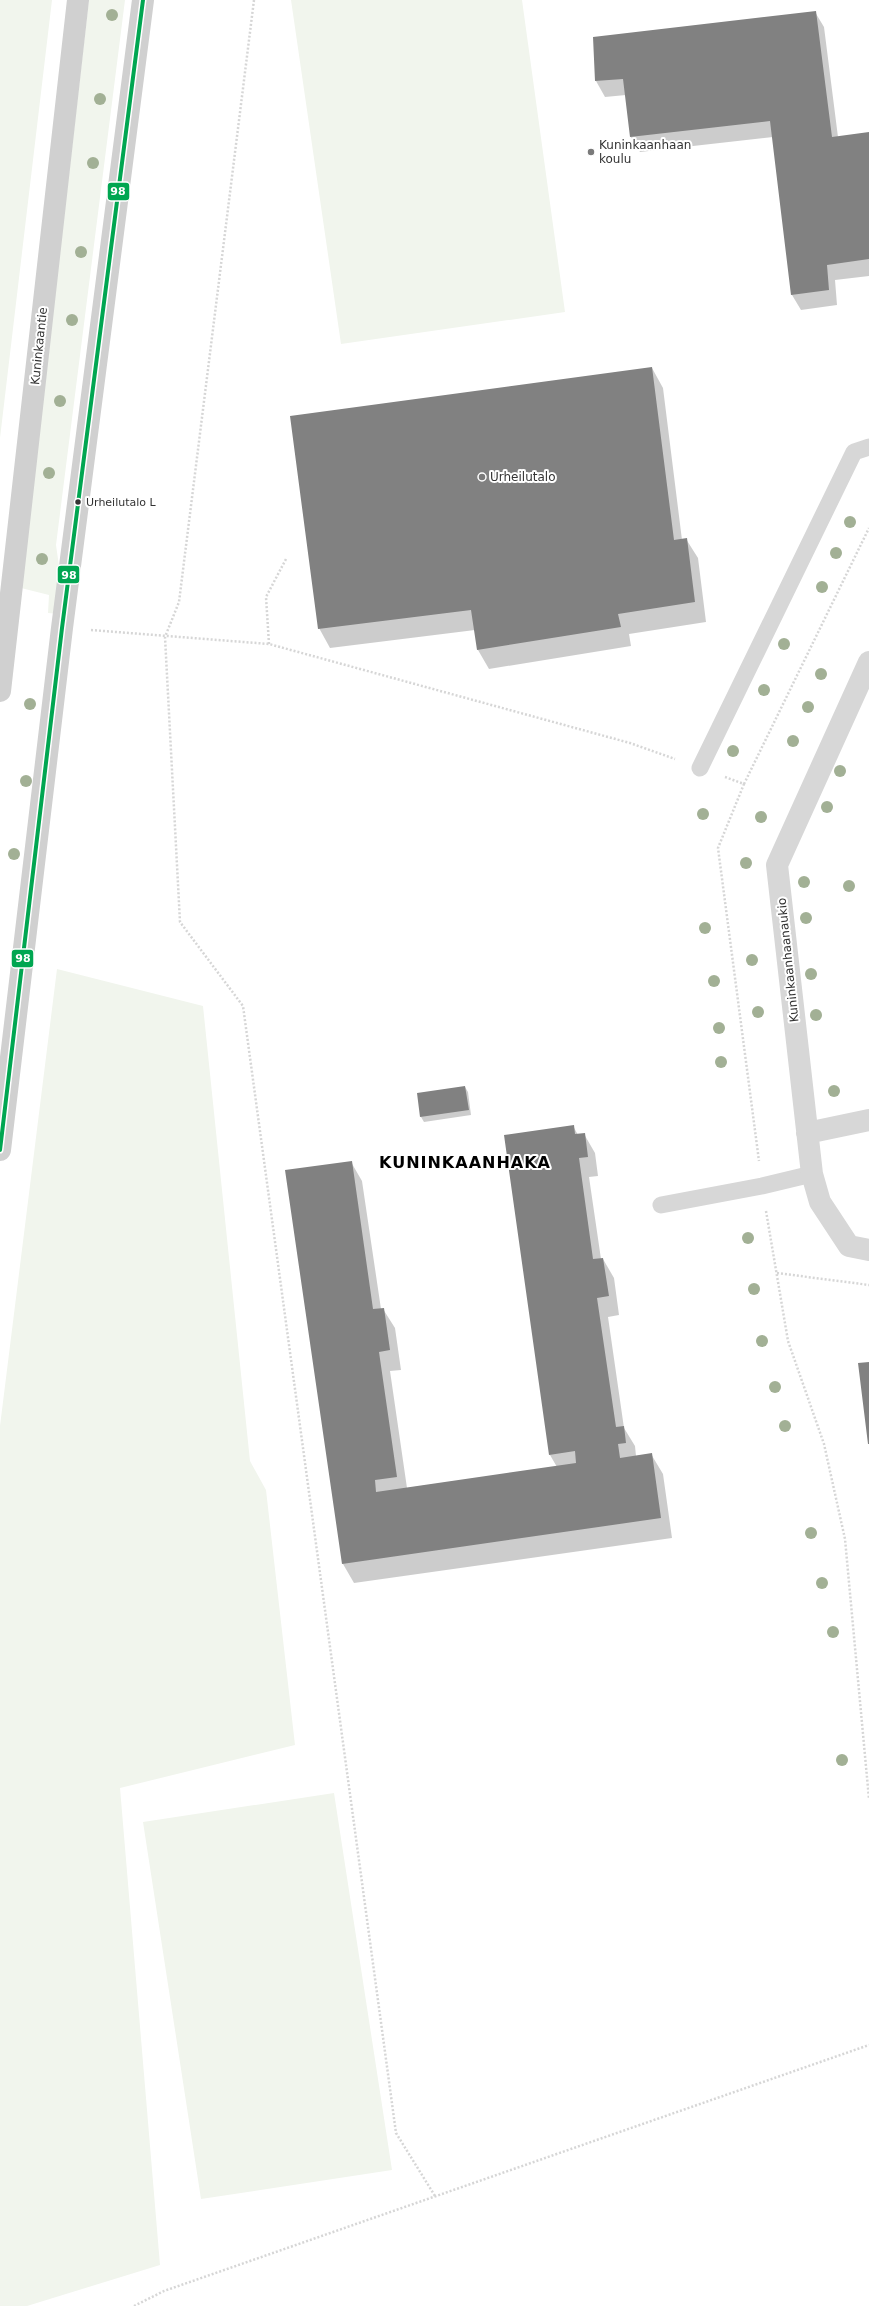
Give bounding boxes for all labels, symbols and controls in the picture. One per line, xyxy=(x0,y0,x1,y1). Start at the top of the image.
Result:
place label: Kuninkaanhaan koulu xyxy=(599,138,691,166)
marker: Kuninkaanhaan koulu xyxy=(586,147,596,157)
line badge: 98 xyxy=(107,182,130,201)
text: 98 xyxy=(110,185,126,198)
street label: Kuninkaantie xyxy=(28,307,50,385)
place label: Urheilutalo xyxy=(490,470,556,484)
marker: Urheilutalo xyxy=(477,472,487,482)
place label: Urheilutalo L xyxy=(86,496,157,509)
marker: Urheilutalo L xyxy=(73,497,83,507)
line badge: 98 xyxy=(57,565,80,584)
text: 98 xyxy=(61,569,77,582)
street label: Kuninkaanhaanaukio xyxy=(775,897,801,1023)
line badge: 98 xyxy=(11,949,34,968)
text: 98 xyxy=(15,952,31,965)
district label: KUNINKAANHAKA xyxy=(379,1153,551,1172)

